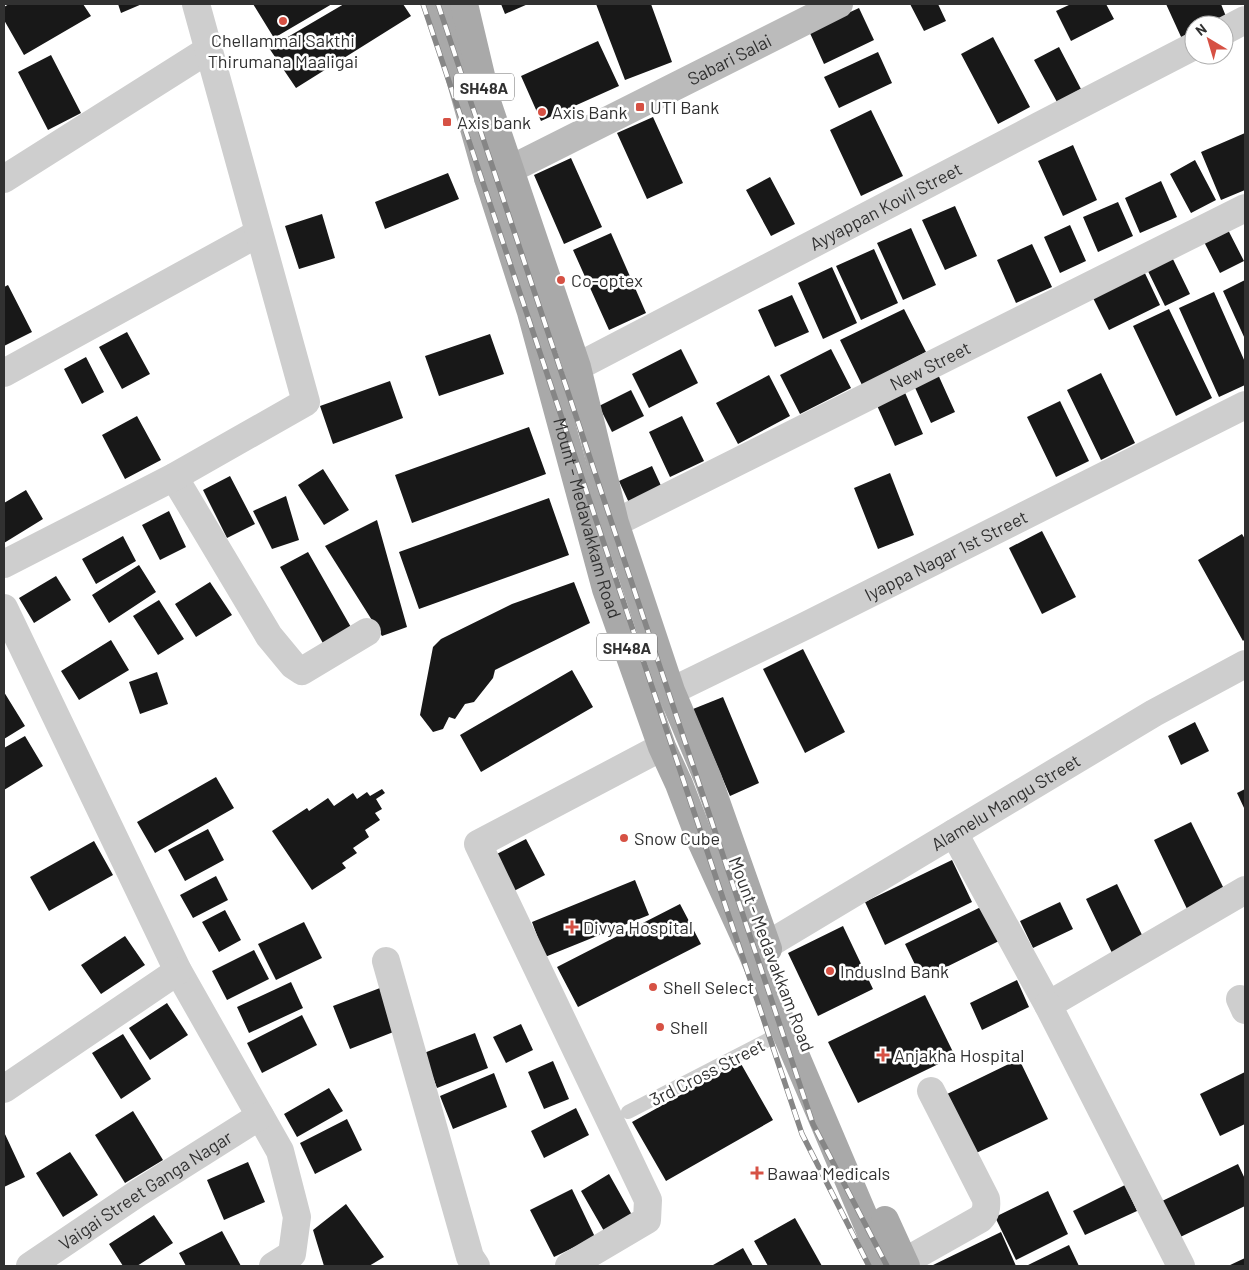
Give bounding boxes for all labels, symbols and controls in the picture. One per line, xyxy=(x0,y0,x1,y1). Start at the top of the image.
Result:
marker: Chellammal Sakthi Thirumana Maaligai xyxy=(277,15,289,27)
north arrow xyxy=(1184,15,1234,65)
text: N xyxy=(1192,20,1210,39)
place label: Chellammal Sakthi Thirumana Maaligai xyxy=(208,29,358,72)
street label: Sabari Salai xyxy=(684,29,775,90)
road number: SH48A xyxy=(454,74,514,100)
place label: UTI Bank xyxy=(650,96,719,118)
place label: Axis Bank xyxy=(552,101,627,123)
marker: UTI Bank xyxy=(634,101,646,113)
marker: Axis Bank xyxy=(536,106,548,118)
place label: Axis bank xyxy=(457,111,531,133)
marker: Axis bank xyxy=(441,116,453,128)
street label: Ayyappan Kovil Street xyxy=(806,157,965,255)
place label: Co-optex xyxy=(571,269,643,291)
marker: Co-optex xyxy=(555,274,567,286)
street label: New Street xyxy=(886,336,974,395)
street label: Mount - Medavakkam Road xyxy=(549,415,626,621)
street label: Iyappa Nagar 1st Street xyxy=(861,505,1031,605)
road number: SH48A xyxy=(597,634,657,660)
street label: Alamelu Mangu Street xyxy=(927,749,1084,855)
place label: Snow Cube xyxy=(634,827,720,849)
marker: Snow Cube xyxy=(618,832,630,844)
street label: Mount - Medavakkam Road xyxy=(725,853,819,1055)
place label: Divya Hospital xyxy=(583,916,693,938)
marker: Divya Hospital xyxy=(565,920,579,934)
place label: IndusInd Bank xyxy=(840,960,949,982)
marker: IndusInd Bank xyxy=(824,965,836,977)
place label: Shell Select xyxy=(663,976,754,998)
marker: Shell Select xyxy=(647,981,659,993)
place label: Shell xyxy=(670,1016,708,1038)
marker: Shell xyxy=(654,1021,666,1033)
street label: 3rd Cross Street xyxy=(646,1034,768,1110)
place label: Anjakha Hospital xyxy=(894,1044,1024,1066)
marker: Anjakha Hospital xyxy=(876,1048,890,1062)
street label: Vaigai Street Ganga Nagar xyxy=(54,1125,236,1255)
place label: Bawaa Medicals xyxy=(767,1162,890,1184)
marker: Bawaa Medicals xyxy=(751,1167,763,1179)

